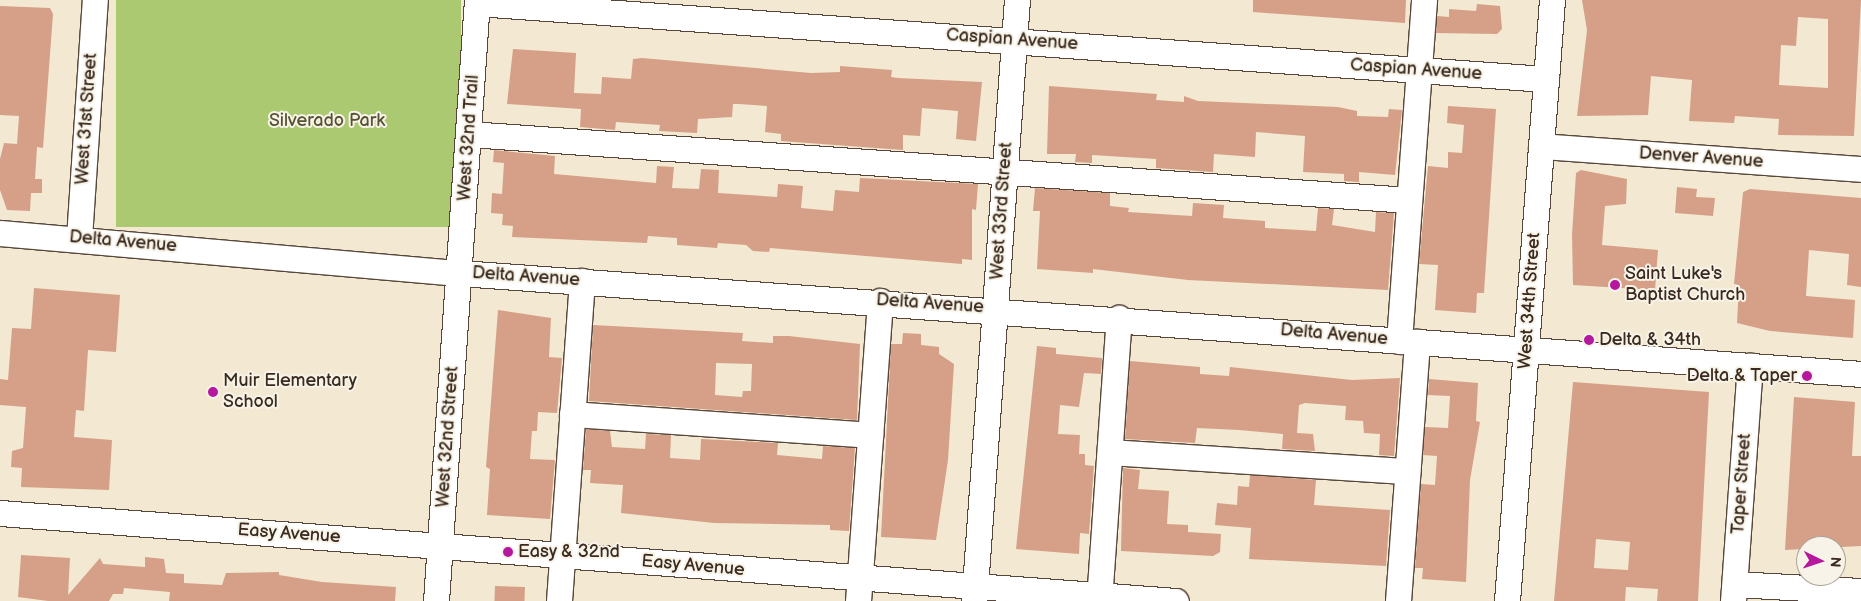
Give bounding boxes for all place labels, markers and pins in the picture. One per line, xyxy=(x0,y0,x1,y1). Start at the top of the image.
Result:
place label: Saint Luke's Baptist Church xyxy=(1625,264,1745,306)
marker: Saint Luke's Baptist Church xyxy=(1609,279,1621,291)
place label: Delta & 34th xyxy=(1599,329,1701,351)
marker: Delta & 34th xyxy=(1583,334,1595,346)
place label: Delta & Taper xyxy=(1686,365,1797,387)
marker: Delta & Taper xyxy=(1801,370,1813,382)
place label: Muir Elementary School xyxy=(223,371,357,414)
marker: Muir Elementary School xyxy=(207,386,219,398)
place label: Easy & 32nd xyxy=(518,541,621,563)
marker: Easy & 32nd xyxy=(502,546,514,558)

